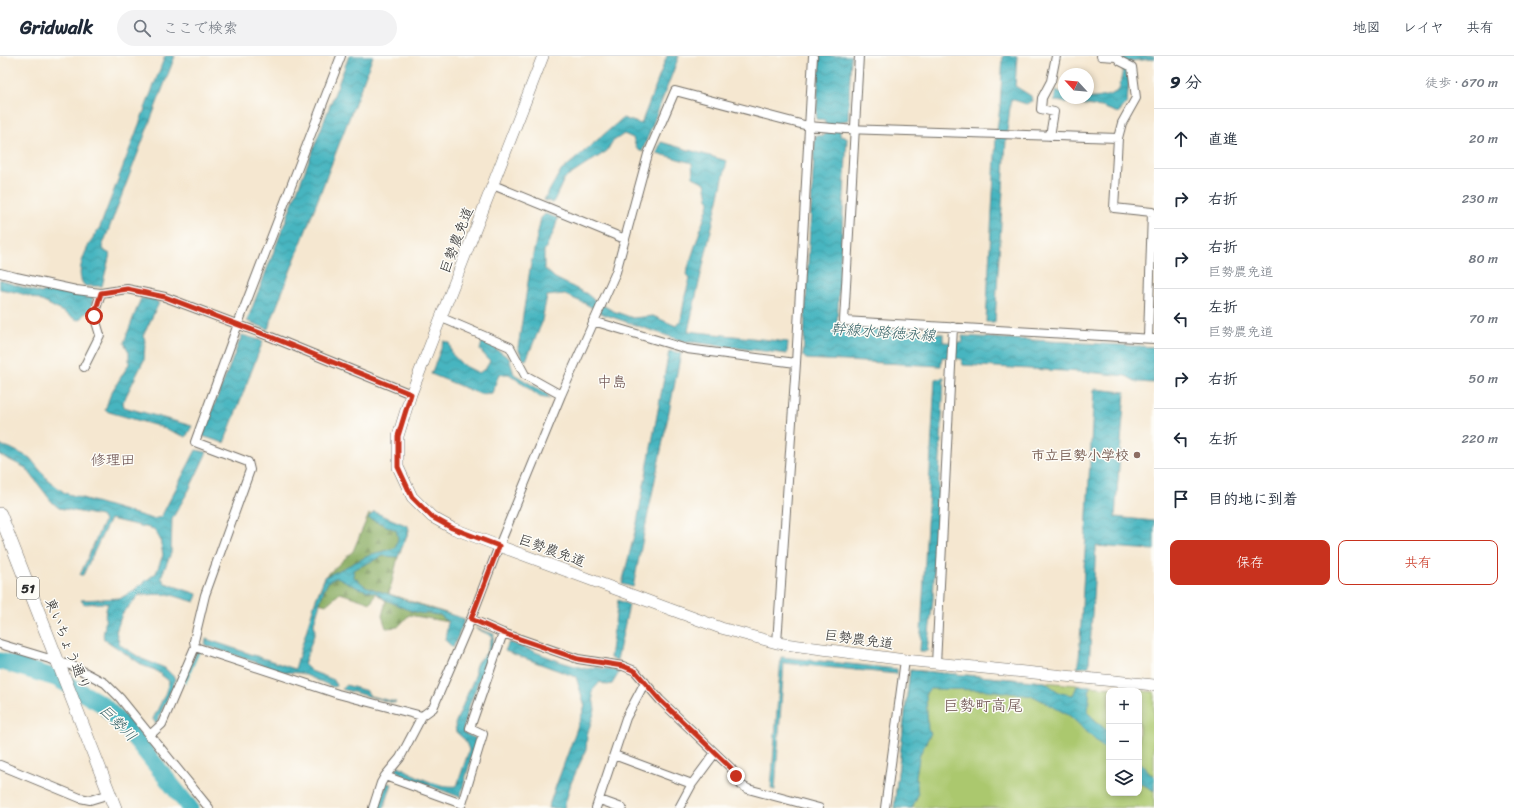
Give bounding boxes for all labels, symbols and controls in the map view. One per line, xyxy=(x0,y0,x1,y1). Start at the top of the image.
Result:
search box xyxy=(117,10,397,46)
text: Gridwalk xyxy=(20,11,93,44)
text: ここで検索 xyxy=(163,15,238,41)
text: 地図 xyxy=(1353,15,1381,40)
text: レイヤ xyxy=(1403,15,1444,40)
text: 共有 xyxy=(1466,15,1494,40)
icon: search xyxy=(131,17,153,39)
text: 9 分 xyxy=(1170,67,1202,97)
north arrow xyxy=(1058,68,1094,104)
text: 徒歩 · 670 m xyxy=(1425,71,1498,94)
text: 直進 xyxy=(1208,126,1238,152)
text: 20 m xyxy=(1469,127,1498,150)
icon: ahead xyxy=(1170,128,1192,150)
text: 右折 xyxy=(1208,186,1238,212)
text: 230 m xyxy=(1462,187,1498,210)
icon: right xyxy=(1170,188,1192,210)
street label: 巨勢農免道 xyxy=(432,203,481,277)
text: 右折 xyxy=(1208,234,1238,260)
text: 80 m xyxy=(1469,247,1498,270)
icon: right xyxy=(1170,248,1192,270)
text: 巨勢農免道 xyxy=(1208,260,1273,283)
text: 左折 xyxy=(1208,294,1238,320)
route start xyxy=(85,307,103,325)
text: 70 m xyxy=(1469,307,1498,330)
icon: left xyxy=(1170,308,1192,330)
water label: 幹線水路徳永線 xyxy=(830,315,937,349)
text: 巨勢農免道 xyxy=(1208,320,1273,343)
text: 右折 xyxy=(1208,366,1238,392)
text: 50 m xyxy=(1468,367,1498,390)
icon: right xyxy=(1170,368,1192,390)
district label: 中島 xyxy=(597,369,627,395)
text: 左折 xyxy=(1208,426,1238,452)
text: 220 m xyxy=(1461,427,1498,450)
icon: left xyxy=(1170,428,1192,450)
place label: 市立巨勢小学校 xyxy=(1031,443,1129,468)
district label: 修理田 xyxy=(90,447,136,473)
marker: 市立巨勢小学校 xyxy=(1132,450,1142,460)
text: 目的地に到着 xyxy=(1208,486,1298,512)
icon: arrive xyxy=(1170,488,1192,510)
street label: 巨勢農免道 xyxy=(515,527,589,574)
button: 保存 xyxy=(1170,540,1330,585)
button: 共有 xyxy=(1338,540,1498,585)
road number: 51 xyxy=(17,577,39,599)
street label: 東いちょう通り xyxy=(38,594,97,694)
street label: 巨勢農免道 xyxy=(823,622,895,657)
map controls xyxy=(1106,688,1142,796)
button: + xyxy=(1106,688,1142,724)
district label: 巨勢町高尾 xyxy=(943,691,1023,720)
water label: 巨勢川 xyxy=(93,698,143,748)
button: − xyxy=(1106,724,1142,760)
button: layers xyxy=(1106,760,1142,796)
route end xyxy=(727,767,745,785)

